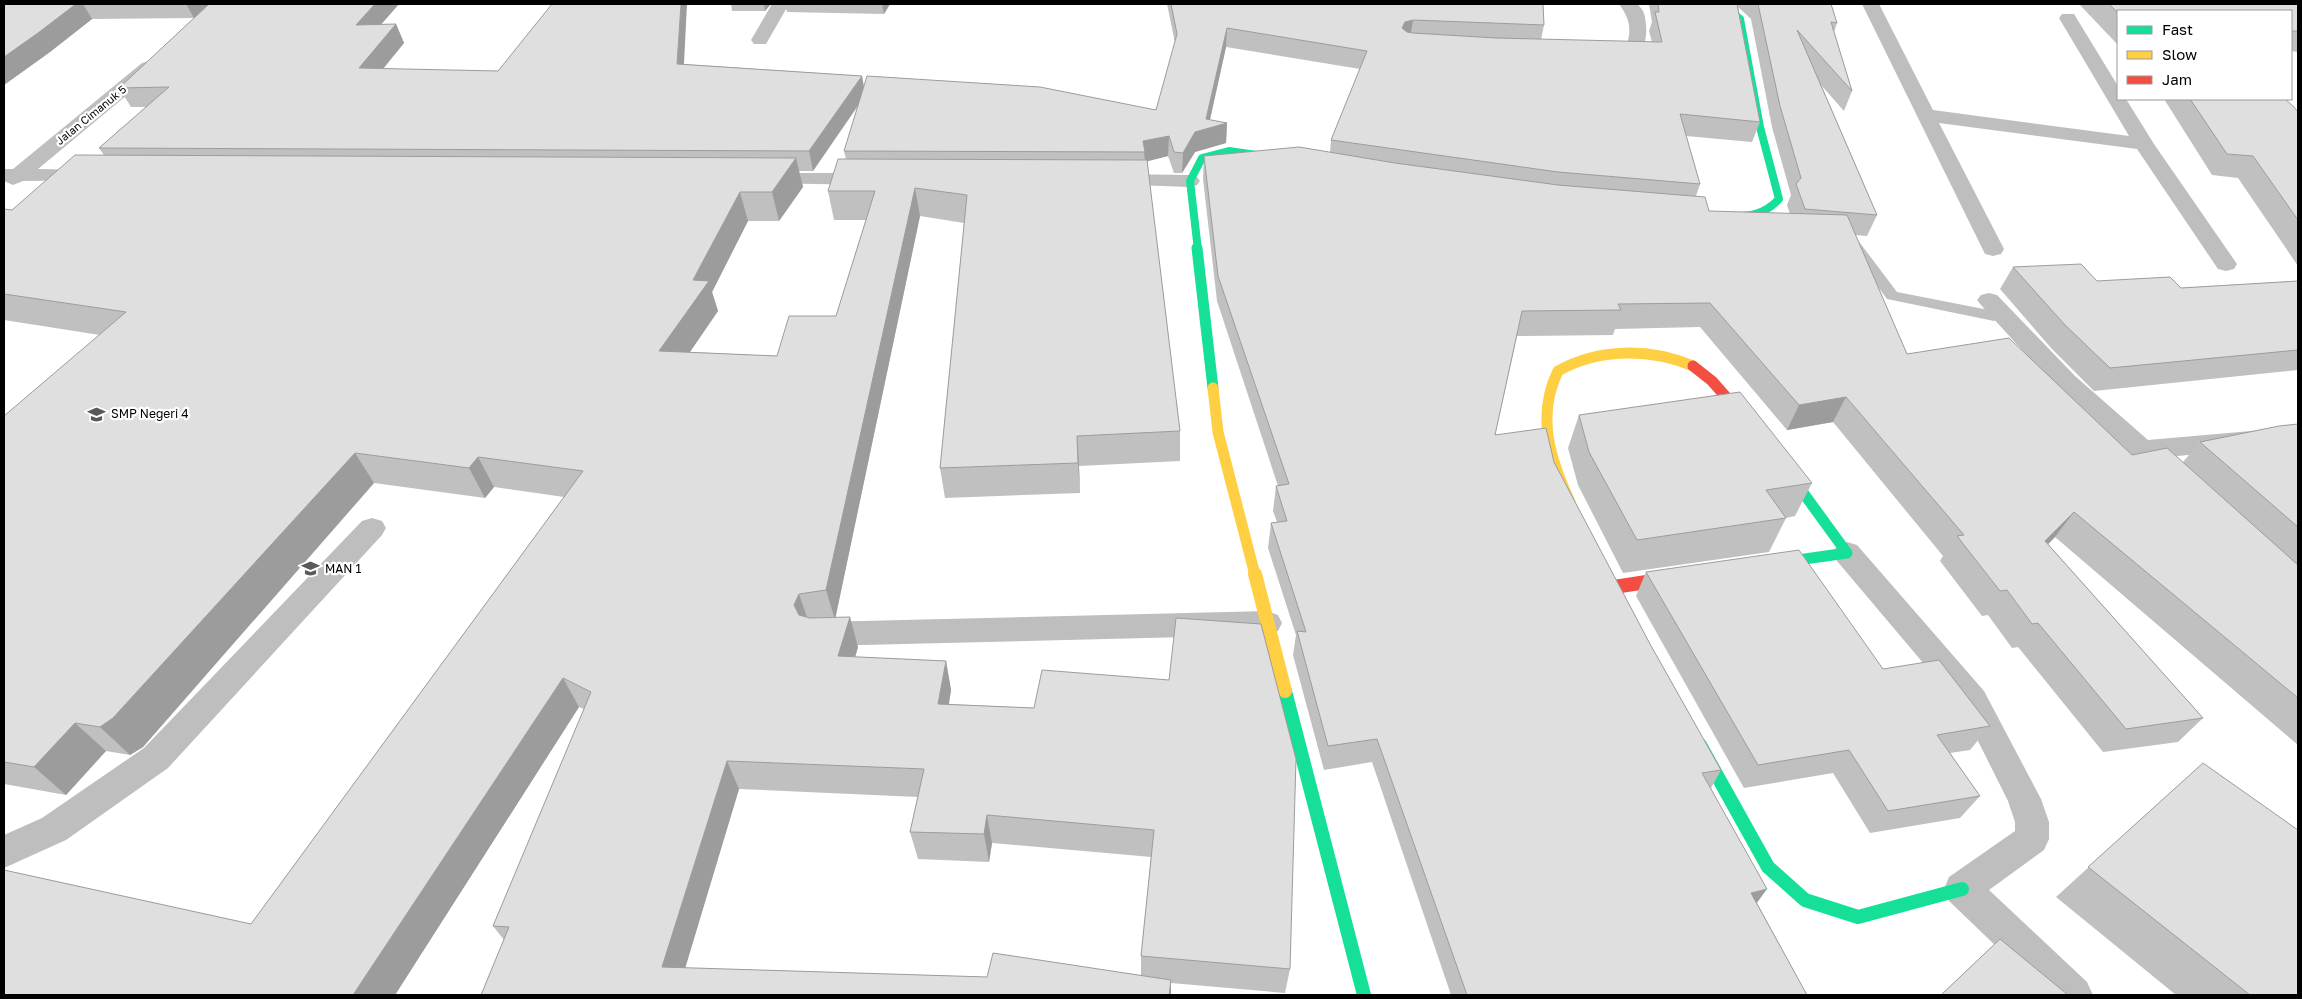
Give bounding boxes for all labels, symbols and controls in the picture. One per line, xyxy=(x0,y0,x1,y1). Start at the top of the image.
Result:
legend xyxy=(2117,10,2292,100)
text: Fast xyxy=(2162,20,2193,38)
text: Slow xyxy=(2162,45,2197,63)
text: Jam xyxy=(2162,70,2192,88)
street label: Jalan Cimanuk 5 xyxy=(53,82,128,147)
school or university icon: SMP Negeri 4 xyxy=(87,404,107,424)
place label: SMP Negeri 4 xyxy=(111,406,189,421)
school or university icon: MAN 1 xyxy=(301,559,321,579)
place label: MAN 1 xyxy=(325,561,361,576)

